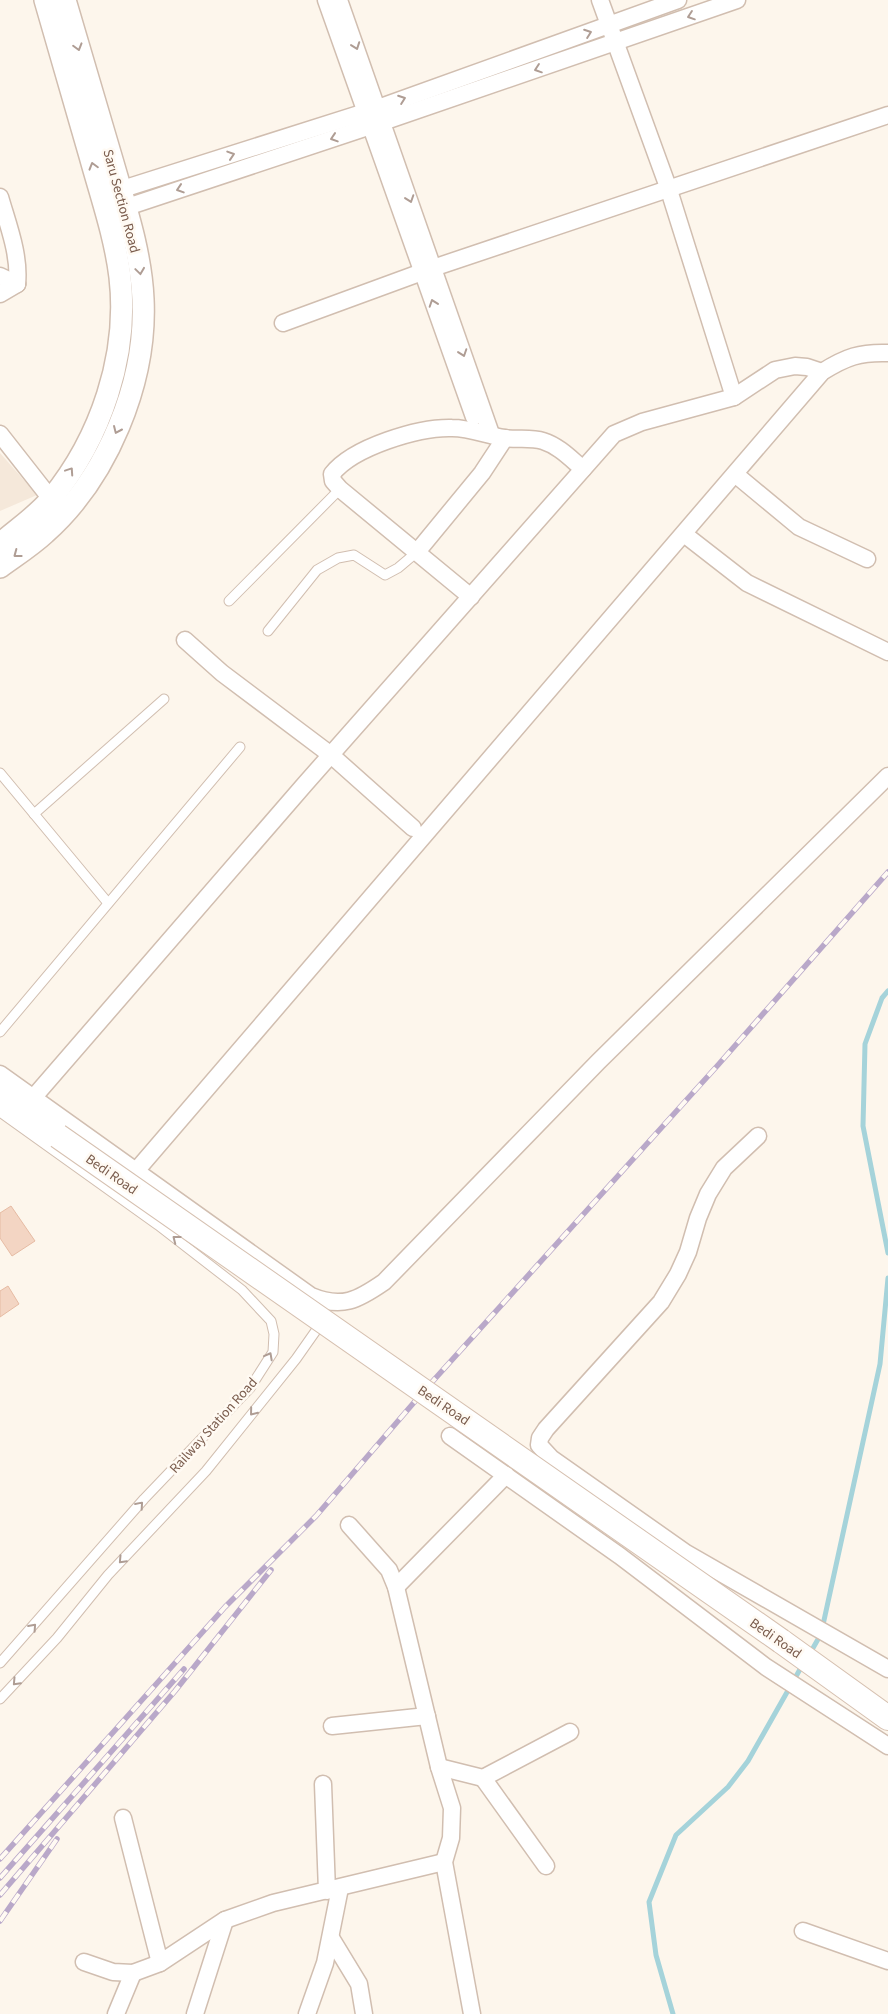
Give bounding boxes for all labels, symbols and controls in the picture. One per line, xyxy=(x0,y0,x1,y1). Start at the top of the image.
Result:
one-way arrow xyxy=(688,10,696,20)
one-way arrow xyxy=(583,29,592,39)
one-way arrow xyxy=(350,41,360,50)
one-way arrow xyxy=(73,42,83,51)
one-way arrow xyxy=(534,63,543,73)
one-way arrow xyxy=(397,95,406,105)
one-way arrow xyxy=(330,132,339,142)
street label: Saru Section Road xyxy=(98,147,145,255)
one-way arrow xyxy=(226,151,235,161)
one-way arrow xyxy=(88,162,98,170)
one-way arrow xyxy=(176,183,185,193)
one-way arrow xyxy=(404,195,414,203)
one-way arrow xyxy=(134,267,144,275)
one-way arrow xyxy=(429,299,439,307)
one-way arrow xyxy=(458,348,468,356)
one-way arrow xyxy=(113,425,123,434)
one-way arrow xyxy=(63,467,73,476)
one-way arrow xyxy=(14,549,23,557)
street label: Bedi Road xyxy=(81,1150,141,1200)
one-way arrow xyxy=(173,1236,182,1244)
one-way arrow xyxy=(263,1352,273,1361)
street label: Railway Station Road xyxy=(165,1373,262,1478)
street label: Bedi Road xyxy=(413,1381,474,1431)
one-way arrow xyxy=(251,1406,259,1415)
one-way arrow xyxy=(134,1501,143,1510)
one-way arrow xyxy=(119,1554,128,1563)
street label: Bedi Road xyxy=(745,1614,805,1664)
one-way arrow xyxy=(27,1623,36,1632)
one-way arrow xyxy=(12,1677,21,1686)

